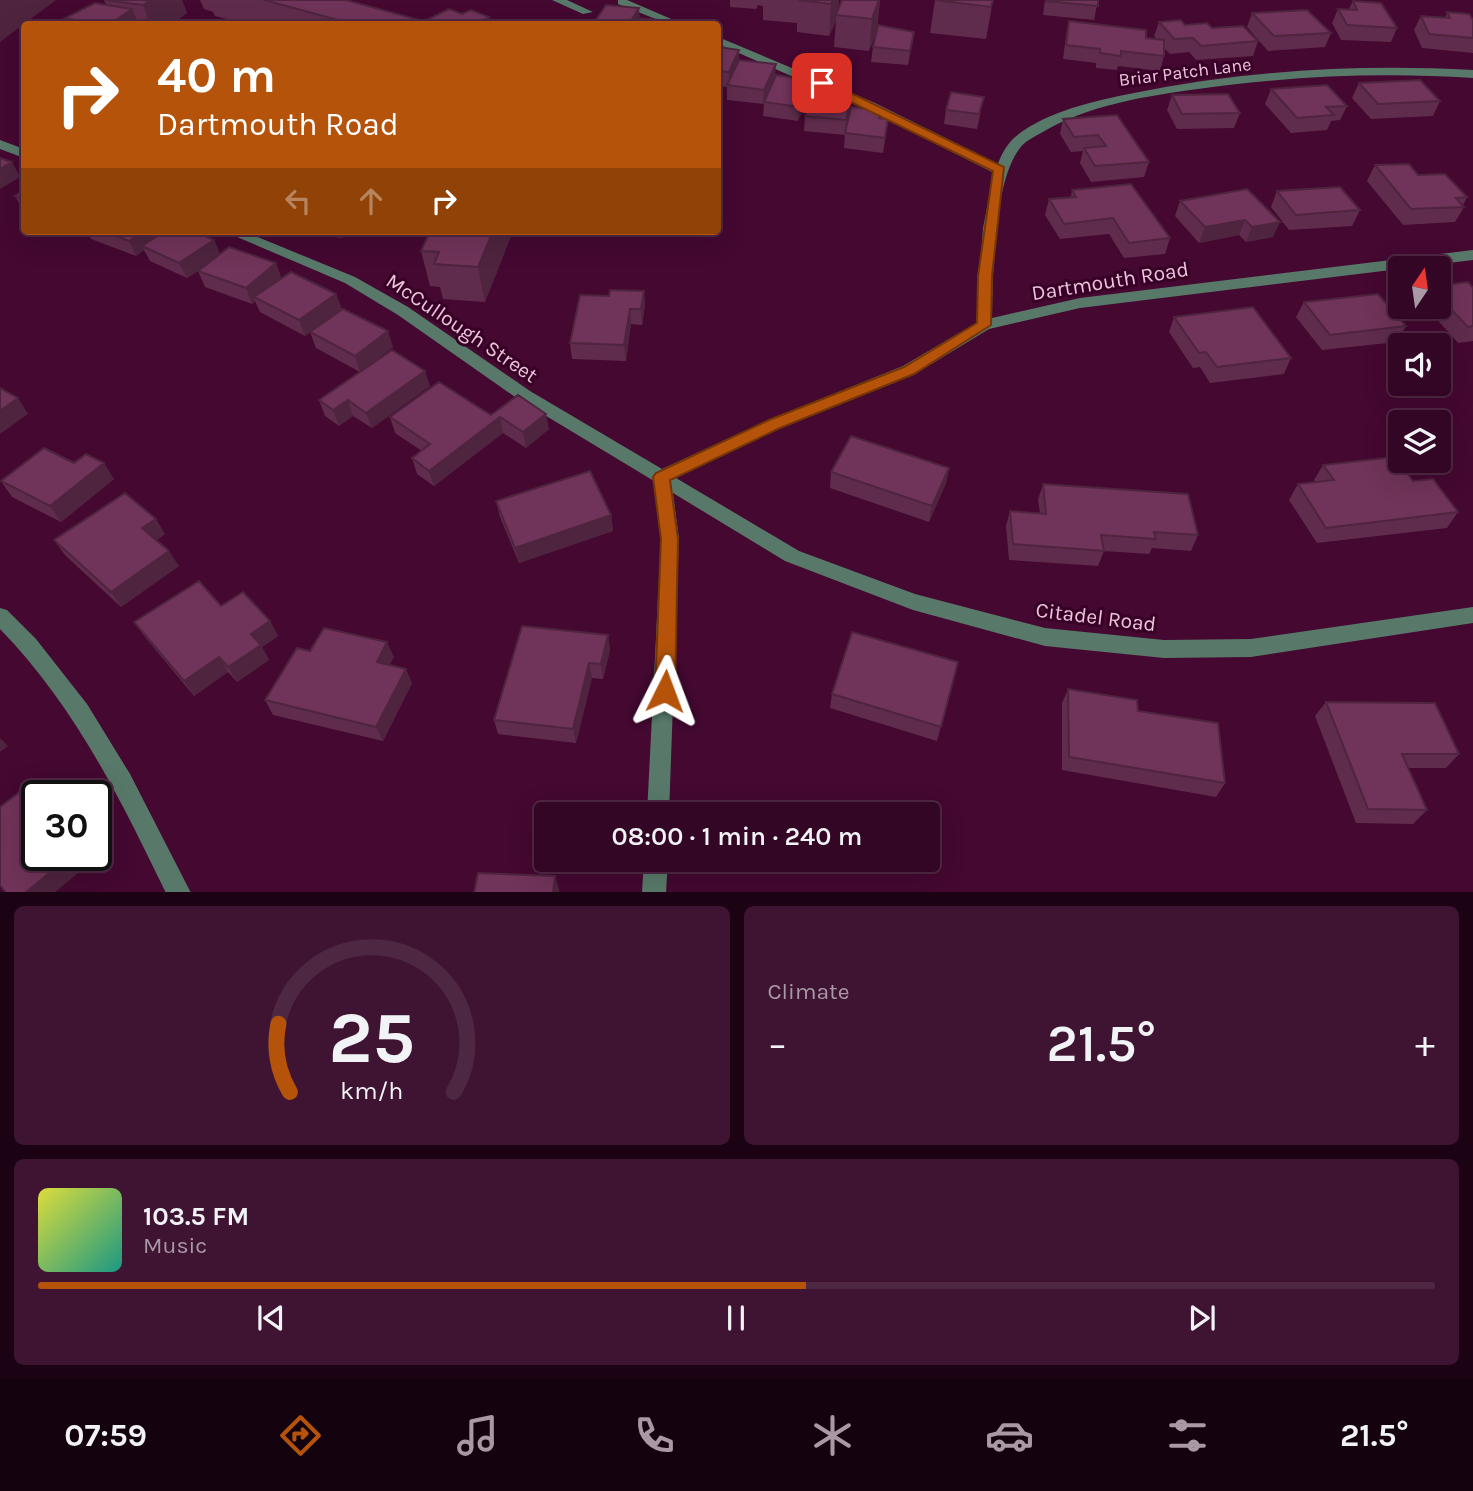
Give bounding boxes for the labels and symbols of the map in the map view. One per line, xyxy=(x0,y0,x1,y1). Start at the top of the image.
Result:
pin xyxy=(792,53,852,113)
street label: Briar Patch Lane xyxy=(1118,53,1252,91)
north arrow xyxy=(1388,256,1451,318)
street label: Dartmouth Road xyxy=(1030,257,1190,305)
street label: McCullough Street xyxy=(382,268,542,388)
street label: Citadel Road xyxy=(1034,598,1158,636)
position arrow xyxy=(628,654,702,728)
speed limit sign: 30 xyxy=(21,780,112,871)

